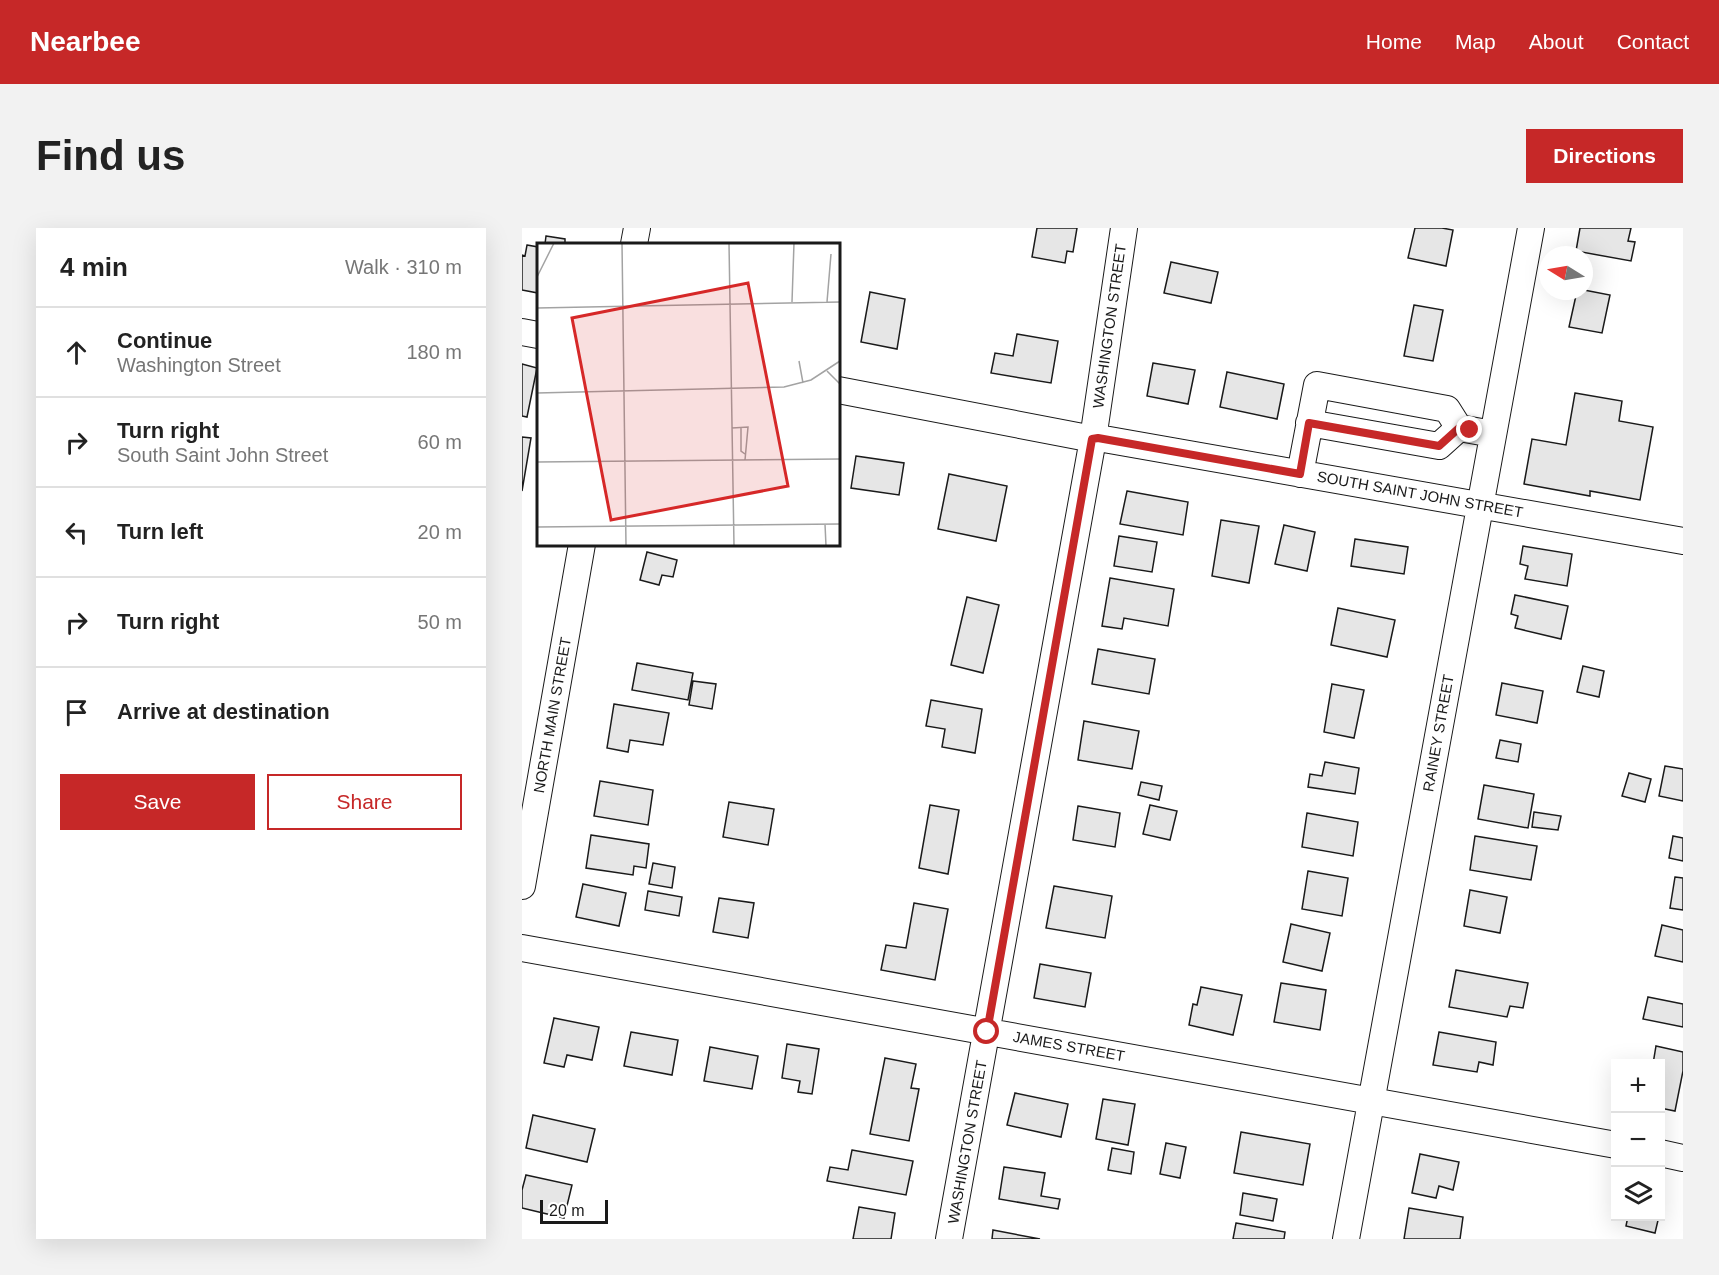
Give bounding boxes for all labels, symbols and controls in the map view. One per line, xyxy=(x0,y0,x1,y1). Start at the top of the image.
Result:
text: Nearbee xyxy=(30,26,141,57)
text: Home xyxy=(1366,30,1422,53)
text: Map xyxy=(1455,30,1496,53)
text: About xyxy=(1529,30,1584,53)
text: Contact xyxy=(1617,30,1689,53)
button: Directions xyxy=(1526,129,1683,183)
text: Find us xyxy=(36,132,185,179)
inset map xyxy=(537,243,840,546)
street label: WASHINGTON STREET xyxy=(1089,243,1129,409)
north arrow xyxy=(1539,246,1593,300)
text: 4 min xyxy=(60,252,128,282)
text: Walk · 310 m xyxy=(345,256,462,278)
text: Continue xyxy=(117,328,212,353)
icon: ahead xyxy=(60,336,93,369)
text: 180 m xyxy=(406,341,462,363)
text: Washington Street xyxy=(117,354,281,376)
route end xyxy=(1456,416,1482,442)
text: Turn right xyxy=(117,418,219,443)
icon: right xyxy=(60,426,93,459)
text: 60 m xyxy=(418,431,462,453)
text: South Saint John Street xyxy=(117,444,328,466)
street label: SOUTH SAINT JOHN STREET xyxy=(1316,467,1524,521)
icon: left xyxy=(60,516,93,549)
text: Turn left xyxy=(117,519,203,544)
text: 20 m xyxy=(418,521,462,543)
icon: right xyxy=(60,606,93,639)
text: Turn right xyxy=(117,609,219,634)
text: 50 m xyxy=(418,611,462,633)
street label: NORTH MAIN STREET xyxy=(530,636,574,794)
street label: RAINEY STREET xyxy=(1419,673,1457,793)
icon: arrive xyxy=(60,696,93,729)
text: Arrive at destination xyxy=(117,699,330,724)
button: Save xyxy=(60,774,255,830)
button: Share xyxy=(267,774,462,830)
route start xyxy=(973,1018,999,1044)
street label: JAMES STREET xyxy=(1012,1028,1126,1064)
street label: WASHINGTON STREET xyxy=(944,1059,990,1225)
map controls xyxy=(1611,1059,1665,1221)
button: + xyxy=(1611,1059,1665,1113)
button: − xyxy=(1611,1113,1665,1167)
button: layers xyxy=(1611,1167,1665,1221)
scale bar xyxy=(540,1197,608,1224)
text: 20 m xyxy=(549,1202,585,1219)

